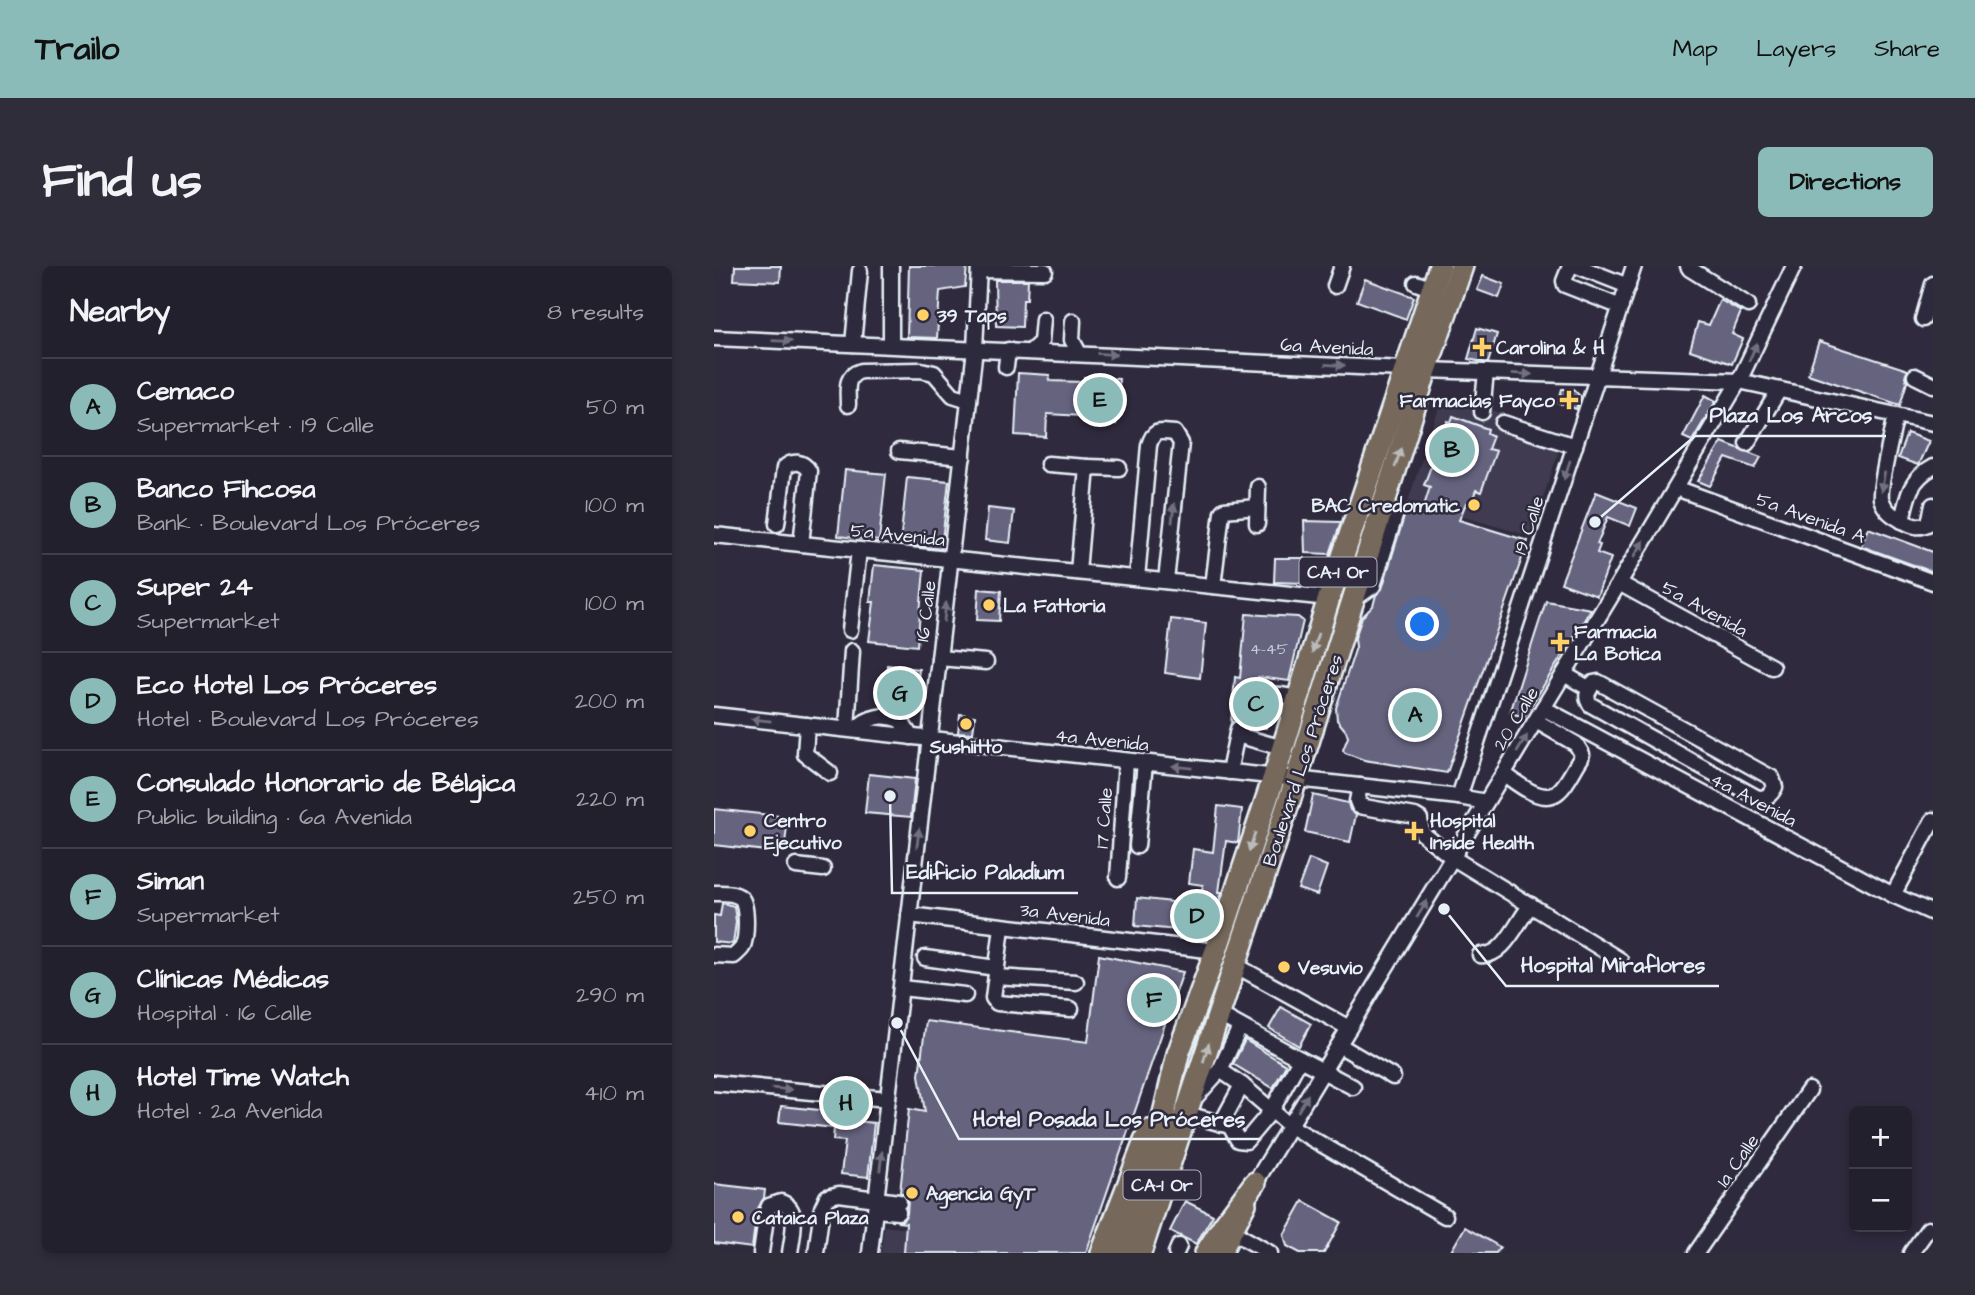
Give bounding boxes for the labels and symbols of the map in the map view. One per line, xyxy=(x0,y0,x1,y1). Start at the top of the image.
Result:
place label: 39 Taps xyxy=(936,303,1007,330)
marker: 39 Taps xyxy=(915,307,931,323)
street label: 6a Avenida xyxy=(1280,332,1375,363)
one-way arrow xyxy=(771,335,793,346)
place label: Carolina & H xyxy=(1496,335,1605,362)
marker: Carolina & H xyxy=(1474,339,1490,355)
one-way arrow xyxy=(1747,342,1758,362)
one-way arrow xyxy=(1097,349,1119,360)
one-way arrow xyxy=(1324,360,1346,371)
one-way arrow xyxy=(1511,368,1533,379)
pin: E xyxy=(1077,374,1123,426)
place label: Farmacias Fayco xyxy=(1400,388,1555,416)
marker: Farmacias Fayco xyxy=(1561,392,1577,408)
callout: Plaza Los Arcos xyxy=(1695,394,1886,436)
text: Plaza Los Arcos xyxy=(1710,401,1873,430)
pin: B xyxy=(1429,424,1475,476)
one-way arrow xyxy=(1393,447,1403,468)
one-way arrow xyxy=(1561,460,1572,481)
one-way arrow xyxy=(1877,471,1888,493)
street label: 5a Avenida A xyxy=(1752,486,1869,551)
place label: BAC Credomatic xyxy=(1312,493,1460,520)
street label: 19 Calle xyxy=(1507,493,1552,558)
marker: BAC Credomatic xyxy=(1466,497,1482,513)
one-way arrow xyxy=(1167,502,1178,524)
street label: 5a Avenida xyxy=(849,517,947,554)
one-way arrow xyxy=(1633,540,1646,559)
road number: CA-1 Or xyxy=(1300,558,1376,586)
street label: 5a Avenida xyxy=(1656,575,1753,644)
street label: 16 Calle xyxy=(909,579,944,643)
place label: La Fattoria xyxy=(1003,593,1106,620)
marker: La Fattoria xyxy=(981,597,997,613)
one-way arrow xyxy=(939,600,950,622)
your location xyxy=(1405,607,1439,641)
place label: Farmacia La Botica xyxy=(1574,619,1661,668)
one-way arrow xyxy=(1310,633,1320,654)
marker: Farmacia La Botica xyxy=(1552,634,1568,650)
house number: 4-45 xyxy=(1250,638,1289,660)
street label: Boulevard Los Próceres xyxy=(1256,651,1350,870)
pin: G xyxy=(877,667,923,719)
pin: C xyxy=(1233,678,1279,730)
street label: 20 Calle xyxy=(1487,682,1546,756)
pin: A xyxy=(1392,689,1438,741)
one-way arrow xyxy=(750,714,772,725)
marker: Sushiitto xyxy=(958,716,974,732)
street label: 4a Avenida xyxy=(1054,722,1150,759)
place label: Sushiitto xyxy=(929,734,1003,761)
one-way arrow xyxy=(1515,735,1528,754)
one-way arrow xyxy=(1171,761,1193,772)
street label: 4a Avenida xyxy=(1705,766,1802,835)
street label: 17 Calle xyxy=(1089,787,1120,850)
place label: Centro Ejecutivo xyxy=(764,808,842,857)
place label: Hospital Inside Health xyxy=(1430,808,1535,857)
marker: Hospital Inside Health xyxy=(1404,821,1424,841)
marker: Centro Ejecutivo xyxy=(742,823,758,839)
one-way arrow xyxy=(913,826,924,848)
one-way arrow xyxy=(1247,832,1257,853)
callout: Edificio Paladium xyxy=(892,851,1078,893)
text: Edificio Paladium xyxy=(906,858,1065,887)
pin: D xyxy=(1174,890,1220,942)
street label: 3a Avenida xyxy=(1018,897,1112,934)
one-way arrow xyxy=(1415,899,1428,918)
callout: Hospital Miraflores xyxy=(1506,944,1719,986)
text: Hospital Miraflores xyxy=(1521,951,1706,981)
place label: Vesuvio xyxy=(1297,955,1363,982)
marker: Vesuvio xyxy=(1276,959,1292,975)
pin: F xyxy=(1131,974,1177,1026)
one-way arrow xyxy=(1201,1043,1211,1064)
pin: H xyxy=(823,1077,869,1129)
one-way arrow xyxy=(771,1084,793,1095)
one-way arrow xyxy=(1297,1094,1310,1113)
callout: Hotel Posada Los Próceres xyxy=(959,1097,1260,1139)
text: Hotel Posada Los Próceres xyxy=(973,1105,1246,1134)
street label: 1a Calle xyxy=(1710,1129,1766,1193)
one-way arrow xyxy=(875,1150,886,1172)
road number: CA-1 Or xyxy=(1124,1170,1200,1200)
place label: Agencia GyT xyxy=(926,1181,1037,1209)
marker: Agencia GyT xyxy=(904,1185,920,1201)
place label: Cataica Plaza xyxy=(752,1205,869,1232)
marker: Cataica Plaza xyxy=(730,1209,746,1225)

